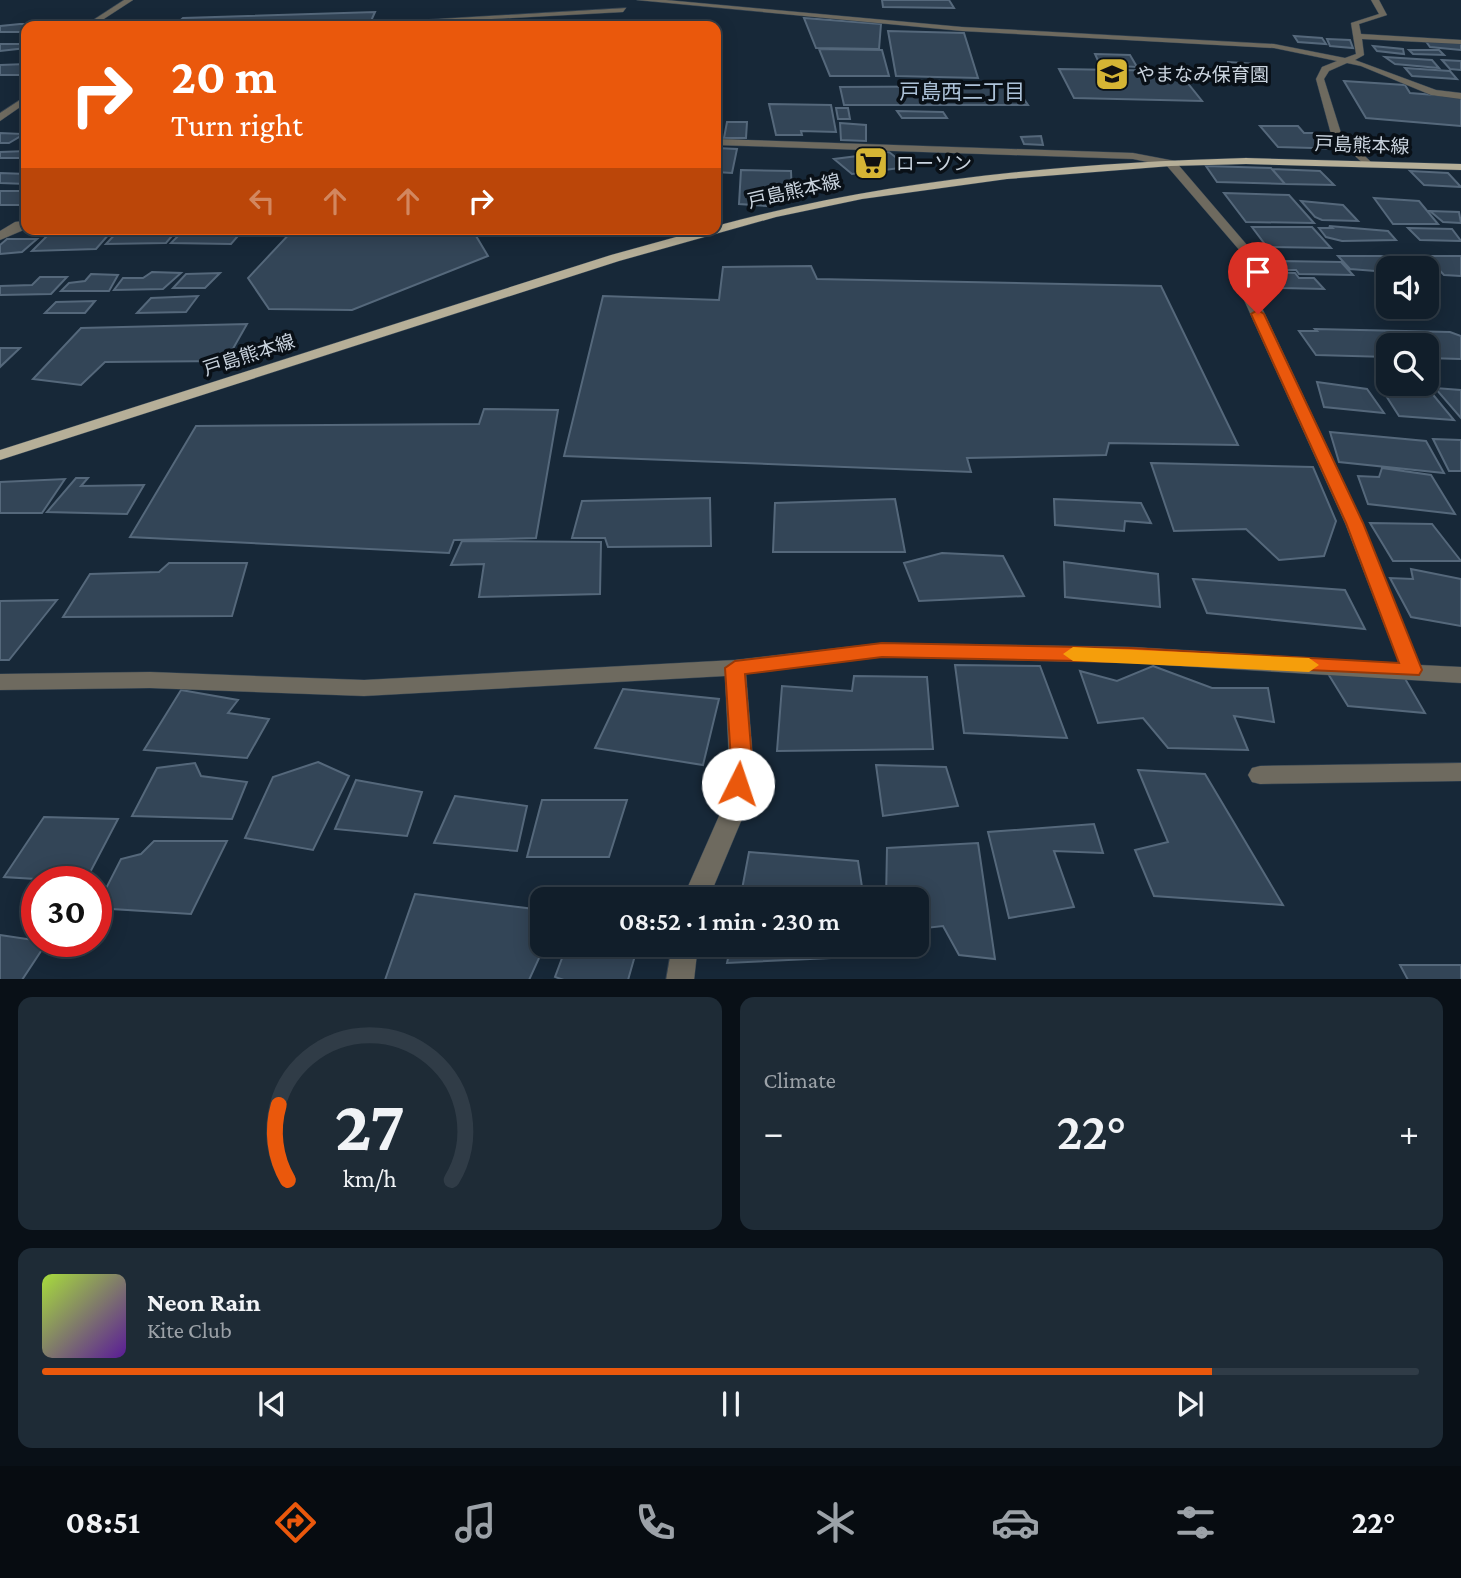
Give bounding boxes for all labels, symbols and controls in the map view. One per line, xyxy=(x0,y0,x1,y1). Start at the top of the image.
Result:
icon: right xyxy=(56,49,147,140)
text: 20 m xyxy=(171,49,277,104)
school or university icon: やまなみ保育園 xyxy=(1093,55,1131,93)
place label: やまなみ保育園 xyxy=(1136,64,1269,85)
district label: 戸島西二丁目 xyxy=(899,80,1025,104)
text: Turn right xyxy=(171,107,303,143)
street label: 戸島熊本線 xyxy=(1314,133,1410,157)
supermarket icon: ローソン xyxy=(852,144,890,182)
place label: ローソン xyxy=(896,153,972,174)
street label: 戸島熊本線 xyxy=(745,170,843,212)
icon: left xyxy=(243,182,281,220)
icon: ahead xyxy=(316,182,354,220)
icon: ahead xyxy=(389,182,427,220)
icon: right xyxy=(462,182,500,220)
pin xyxy=(1228,242,1288,314)
icon: arrive xyxy=(1239,253,1277,291)
map controls xyxy=(1376,256,1439,396)
button: sound xyxy=(1376,256,1439,319)
street label: 戸島熊本線 xyxy=(201,330,297,380)
button: search xyxy=(1376,333,1439,396)
position arrow xyxy=(701,747,775,821)
speed limit sign: 30 xyxy=(21,866,112,957)
text: 08:52 · 1 min · 230 m xyxy=(619,907,840,936)
text: Climate xyxy=(764,1067,836,1093)
text: 27 xyxy=(334,1085,405,1166)
text: 22° xyxy=(1056,1102,1126,1160)
text: − xyxy=(764,1111,784,1153)
text: + xyxy=(1399,1111,1419,1153)
text: km/h xyxy=(343,1164,397,1191)
text: Neon Rain xyxy=(147,1288,261,1317)
text: Kite Club xyxy=(147,1317,232,1343)
icon: previous xyxy=(253,1385,291,1423)
icon: pause xyxy=(712,1385,750,1423)
icon: next xyxy=(1171,1385,1209,1423)
icon: directions xyxy=(271,1498,320,1547)
icon: music xyxy=(451,1498,500,1547)
icon: phone xyxy=(631,1498,680,1547)
icon: climate xyxy=(811,1498,860,1547)
icon: car xyxy=(991,1498,1040,1547)
icon: filters xyxy=(1171,1498,1220,1547)
text: 08:51 xyxy=(66,1504,140,1540)
text: 22° xyxy=(1351,1504,1395,1540)

